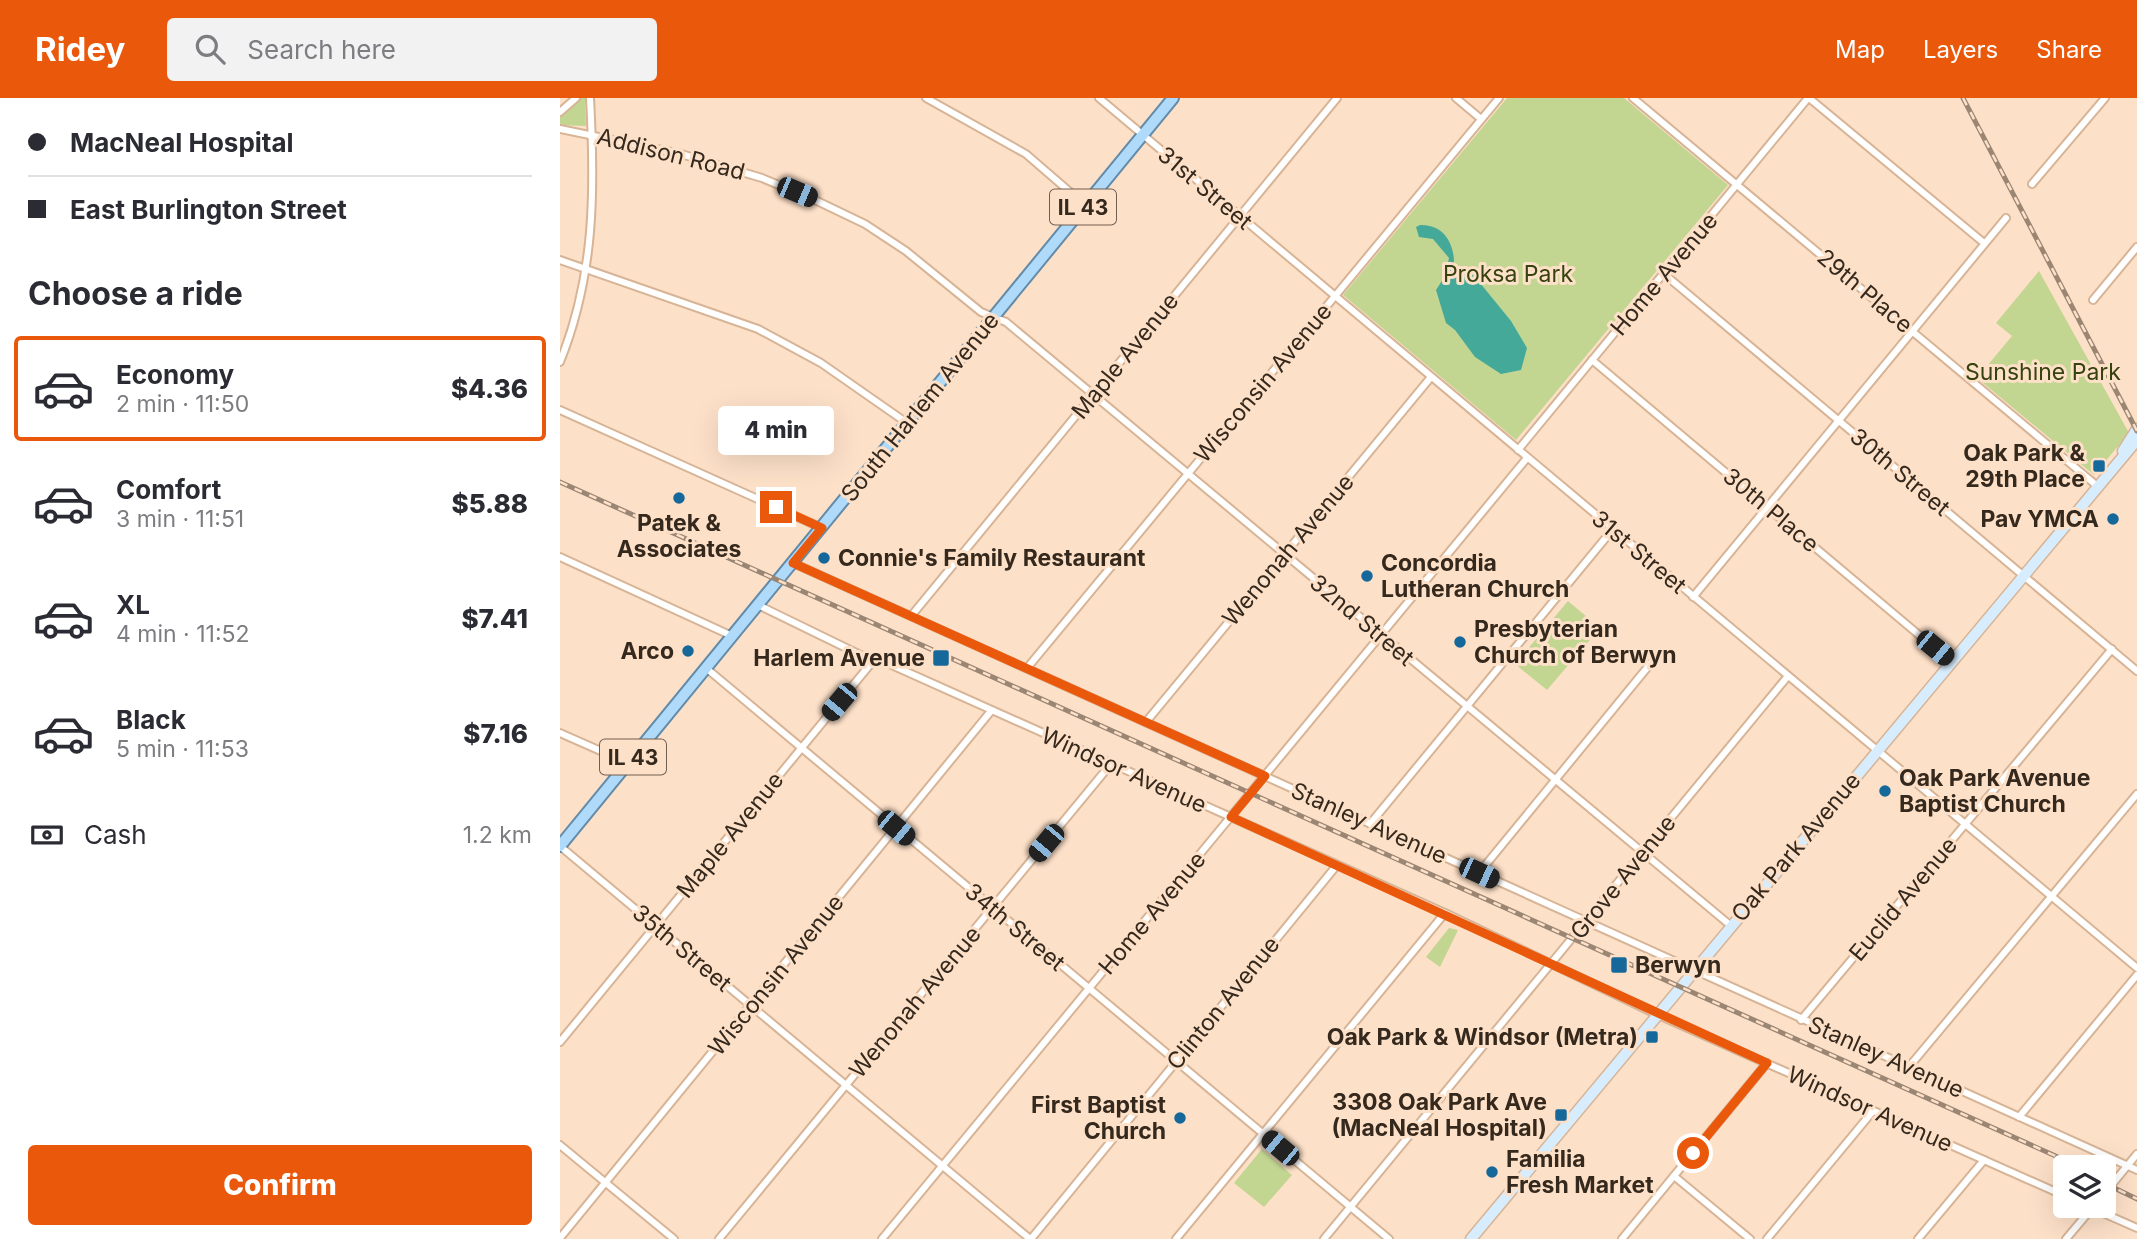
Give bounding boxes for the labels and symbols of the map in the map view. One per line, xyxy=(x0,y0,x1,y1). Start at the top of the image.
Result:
street label: Addison Road xyxy=(594,122,748,186)
street label: 31st Street xyxy=(1152,140,1258,236)
car xyxy=(774,174,821,210)
road number: IL 43 xyxy=(1050,190,1116,224)
street label: Home Avenue xyxy=(1605,207,1723,341)
street label: 29th Place xyxy=(1812,243,1918,339)
park label: Proksa Park xyxy=(1443,260,1573,288)
street label: Maple Avenue xyxy=(1066,287,1184,425)
street label: Wisconsin Avenue xyxy=(1188,298,1338,468)
street label: South Harlem Avenue xyxy=(835,307,1005,507)
park label: Sunshine Park xyxy=(1965,358,2121,386)
callout: 4 min xyxy=(718,406,834,454)
street label: 30th Street xyxy=(1844,422,1956,522)
place label: Oak Park & 29th Place xyxy=(1963,439,2086,493)
marker: Oak Park & 29th Place xyxy=(2091,458,2107,474)
street label: 30th Place xyxy=(1717,462,1825,558)
street label: Wenonah Avenue xyxy=(1216,468,1360,632)
marker: Patek & Associates xyxy=(671,490,687,506)
route end xyxy=(760,491,792,523)
street label: 31st Street xyxy=(1586,504,1692,600)
place label: Pav YMCA xyxy=(1980,505,2099,533)
place label: Patek & Associates xyxy=(617,509,741,563)
marker: Pav YMCA xyxy=(2105,511,2121,527)
place label: Connie's Family Restaurant xyxy=(838,544,1146,572)
place label: Concordia Lutheran Church xyxy=(1381,549,1569,603)
marker: Connie's Family Restaurant xyxy=(816,550,832,566)
street label: 32nd Street xyxy=(1304,568,1420,672)
marker: Concordia Lutheran Church xyxy=(1359,568,1375,584)
place label: Presbyterian Church of Berwyn xyxy=(1474,615,1677,669)
car xyxy=(1913,627,1958,669)
marker: Presbyterian Church of Berwyn xyxy=(1452,634,1468,650)
place label: Arco xyxy=(620,637,674,665)
marker: Arco xyxy=(680,643,696,659)
place label: Harlem Avenue xyxy=(753,644,925,672)
marker: Harlem Avenue xyxy=(931,648,951,668)
car xyxy=(818,679,861,725)
street label: Windsor Avenue xyxy=(1037,721,1211,819)
road number: IL 43 xyxy=(600,740,666,774)
place label: Oak Park Avenue Baptist Church xyxy=(1899,764,2090,818)
street label: Maple Avenue xyxy=(671,766,789,904)
street label: Oak Park Avenue xyxy=(1725,767,1867,927)
street label: Stanley Avenue xyxy=(1287,776,1451,870)
marker: Oak Park Avenue Baptist Church xyxy=(1877,783,1893,799)
car xyxy=(874,806,919,850)
street label: Grove Avenue xyxy=(1564,809,1682,945)
car xyxy=(1025,820,1068,866)
street label: Euclid Avenue xyxy=(1843,831,1963,967)
street label: Home Avenue xyxy=(1093,846,1211,980)
car xyxy=(1456,855,1503,891)
street label: 34th Street xyxy=(959,877,1071,977)
street label: Wisconsin Avenue xyxy=(702,889,850,1061)
street label: 35th Street xyxy=(627,898,738,998)
street label: Wenonah Avenue xyxy=(843,920,987,1084)
street label: Clinton Avenue xyxy=(1161,931,1285,1075)
place label: Berwyn xyxy=(1635,951,1721,979)
marker: Berwyn xyxy=(1609,955,1629,975)
street label: Stanley Avenue xyxy=(1804,1010,1968,1104)
place label: Oak Park & Windsor (Metra) xyxy=(1327,1023,1638,1051)
marker: Oak Park & Windsor (Metra) xyxy=(1644,1029,1660,1045)
street label: Windsor Avenue xyxy=(1783,1060,1957,1158)
place label: 3308 Oak Park Ave (MacNeal Hospital) xyxy=(1331,1088,1547,1142)
place label: First Baptist Church xyxy=(1031,1091,1167,1145)
marker: 3308 Oak Park Ave (MacNeal Hospital) xyxy=(1553,1107,1569,1123)
marker: First Baptist Church xyxy=(1172,1110,1188,1126)
car xyxy=(1258,1126,1303,1170)
route start xyxy=(1677,1137,1709,1169)
place label: Familia Fresh Market xyxy=(1506,1145,1654,1199)
marker: Familia Fresh Market xyxy=(1484,1164,1500,1180)

